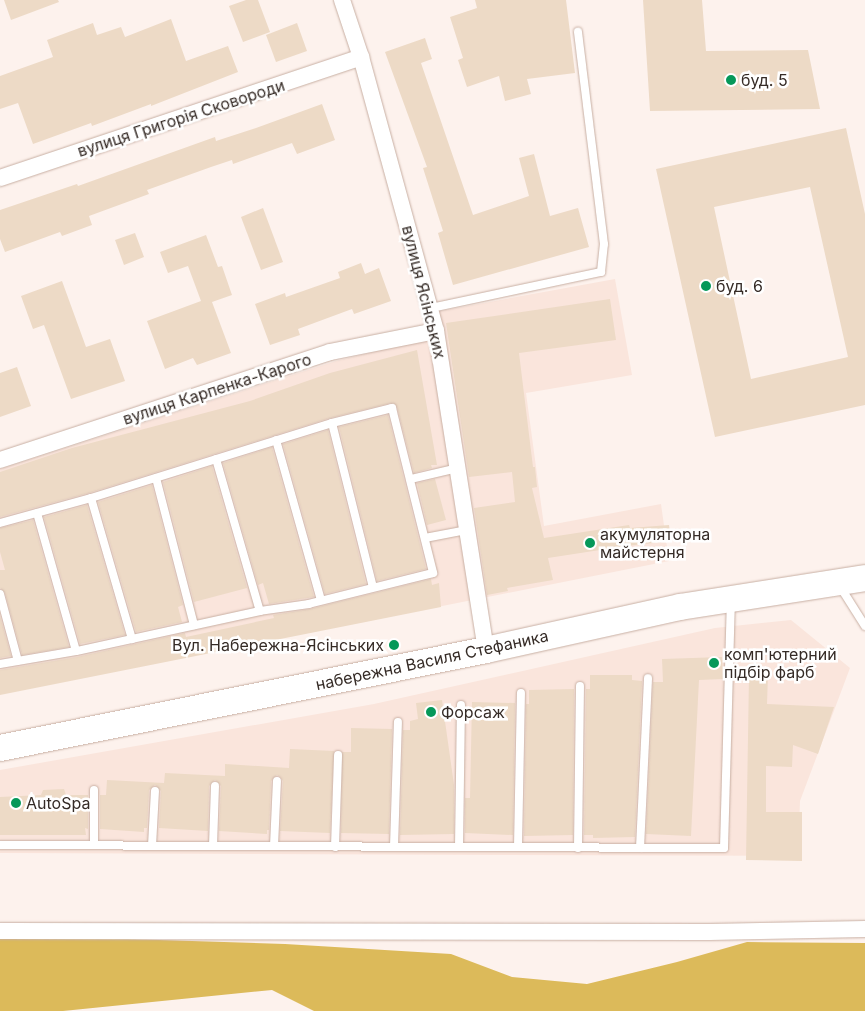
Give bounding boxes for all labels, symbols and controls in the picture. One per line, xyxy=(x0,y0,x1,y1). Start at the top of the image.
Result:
place label: буд. 5 xyxy=(741,70,788,90)
marker: буд. 5 xyxy=(725,74,737,86)
street label: вулиця Григорія Сковороди xyxy=(75,75,287,161)
street label: вулиця Ясінських xyxy=(398,223,450,361)
place label: буд. 6 xyxy=(716,276,763,296)
marker: буд. 6 xyxy=(700,280,712,292)
street label: вулиця Карпенка-Карого xyxy=(120,349,314,429)
place label: акумуляторна майстерня xyxy=(600,524,710,562)
marker: акумуляторна майстерня xyxy=(584,537,596,549)
street label: набережна Василя Стефаника xyxy=(314,626,550,694)
place label: Вул. Набережна-Ясінських xyxy=(172,635,384,655)
marker: Вул. Набережна-Ясінських xyxy=(388,639,400,651)
place label: комп'ютерний підбір фарб xyxy=(724,644,837,682)
marker: комп'ютерний підбір фарб xyxy=(708,657,720,669)
place label: Форсаж xyxy=(441,702,505,722)
marker: Форсаж xyxy=(425,706,437,718)
place label: AutoSpa xyxy=(26,793,90,813)
marker: AutoSpa xyxy=(10,797,22,809)

